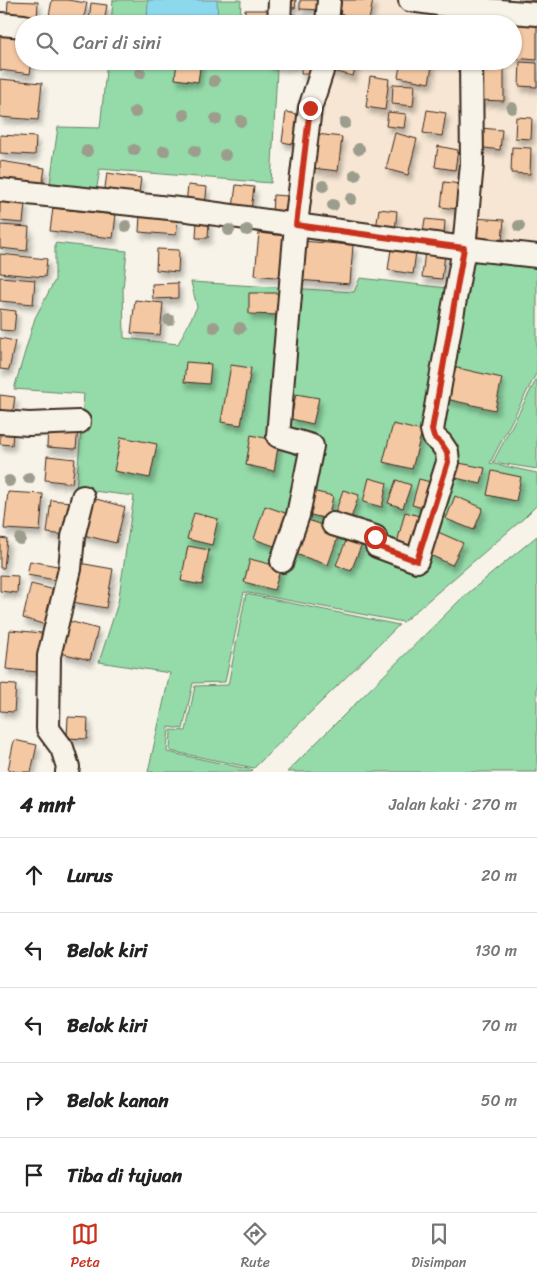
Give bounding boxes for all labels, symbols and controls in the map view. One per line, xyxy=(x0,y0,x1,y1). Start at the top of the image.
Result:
search box xyxy=(15,15,522,70)
text: Cari di sini xyxy=(73,26,161,59)
icon: search xyxy=(33,29,61,57)
route end xyxy=(299,97,322,120)
route start xyxy=(364,526,387,549)
text: 4 mnt xyxy=(20,786,75,824)
text: Jalan kaki · 270 m xyxy=(389,790,517,819)
text: Lurus xyxy=(67,859,113,892)
icon: ahead xyxy=(20,861,48,889)
text: 20 m xyxy=(481,861,517,890)
text: Belok kiri xyxy=(67,934,147,967)
icon: left xyxy=(20,936,48,964)
text: 130 m xyxy=(475,936,517,965)
text: Belok kiri xyxy=(67,1009,147,1042)
icon: left xyxy=(20,1011,48,1039)
text: 70 m xyxy=(481,1011,517,1040)
text: Belok kanan xyxy=(67,1084,169,1117)
icon: right xyxy=(20,1086,48,1114)
text: 50 m xyxy=(481,1086,517,1115)
text: Tiba di tujuan xyxy=(67,1159,182,1192)
icon: arrive xyxy=(20,1161,48,1189)
tab: Peta xyxy=(71,1220,99,1275)
tab: Rute xyxy=(241,1220,270,1275)
tab: Disimpan xyxy=(411,1220,466,1275)

